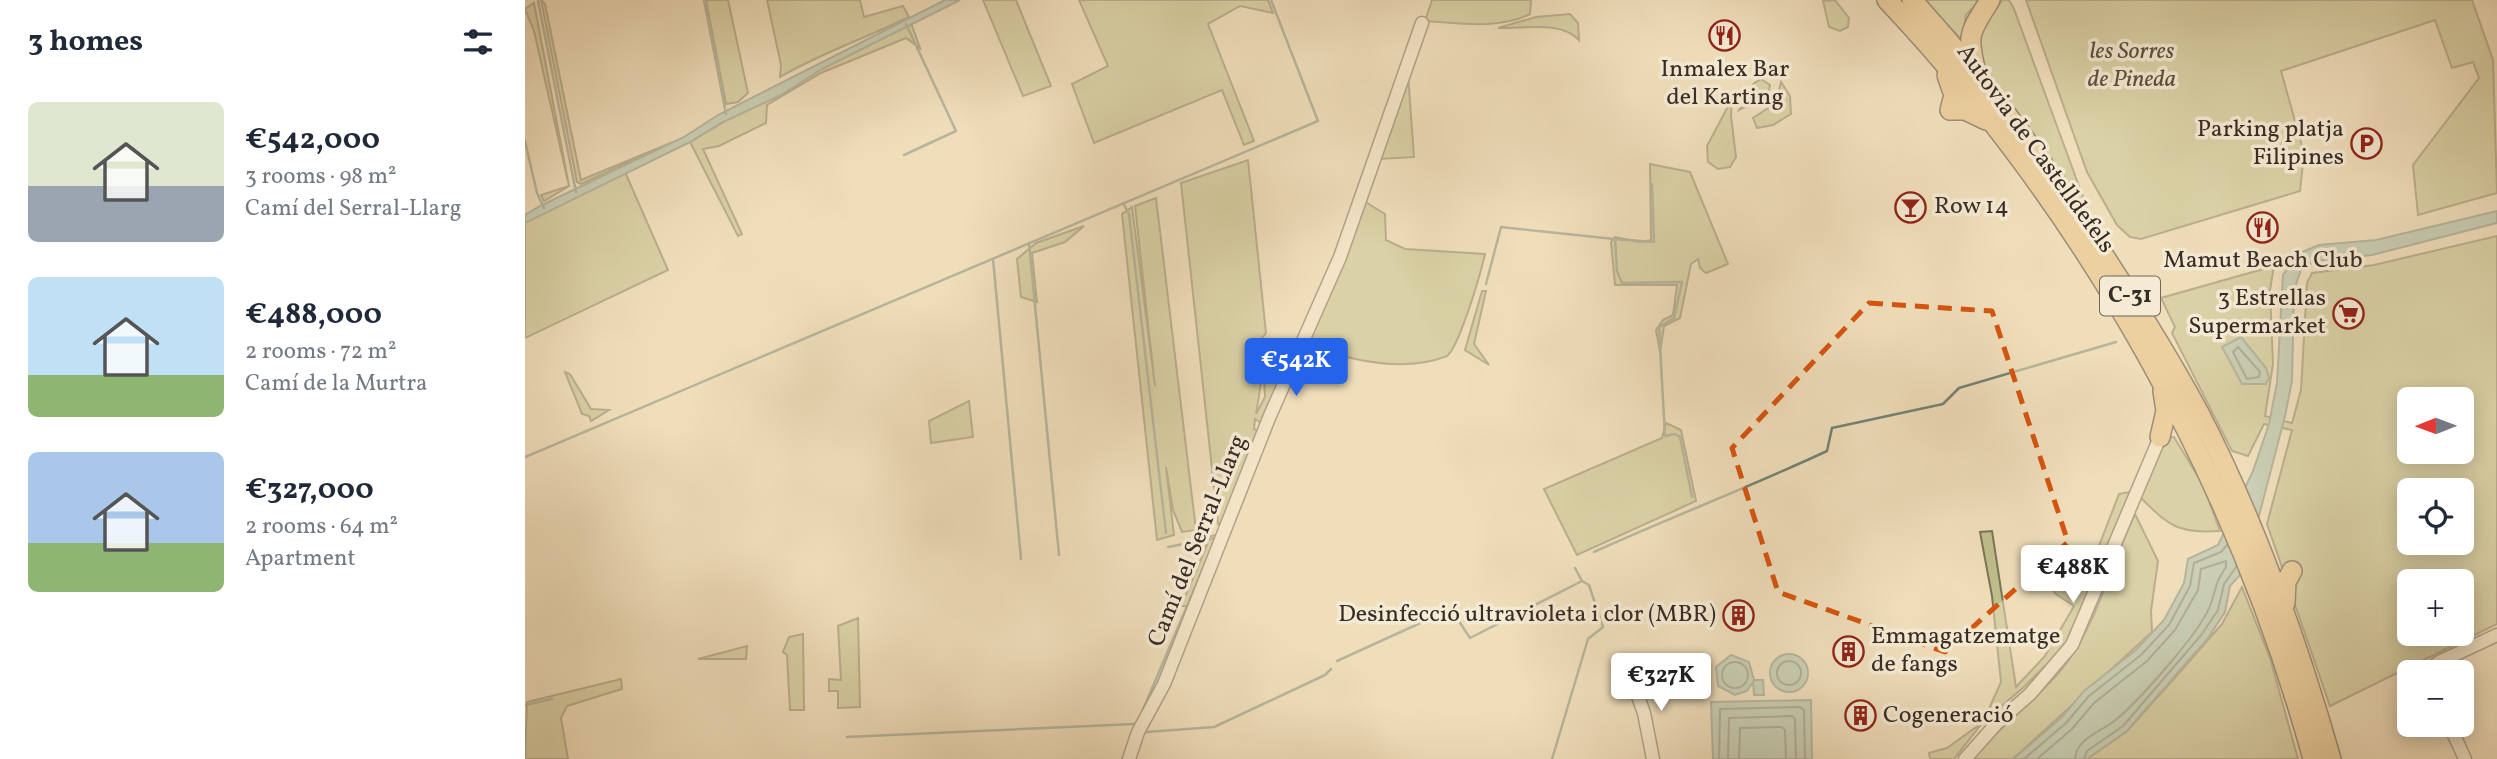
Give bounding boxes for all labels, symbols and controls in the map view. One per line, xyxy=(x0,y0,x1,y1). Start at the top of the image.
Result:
restaurant icon: Inmalex Bar del Karting xyxy=(1708,19,1742,53)
text: 3 homes xyxy=(28,21,143,63)
icon: filters xyxy=(459,23,497,61)
park label: les Sorres de Pineda xyxy=(2088,35,2176,97)
street label: Autovia de Castelldefels xyxy=(1948,38,2122,260)
place label: Inmalex Bar del Karting xyxy=(1661,53,1789,115)
place label: Parking platja Filipines xyxy=(2197,113,2344,175)
text: €542,000 xyxy=(245,119,380,161)
parking icon: Parking platja Filipines xyxy=(2350,127,2384,161)
icon: home xyxy=(84,130,168,214)
text: 3 rooms · 98 m² xyxy=(245,161,397,193)
bar icon: Row 14 xyxy=(1894,190,1928,224)
place label: Row 14 xyxy=(1934,190,2009,224)
text: Camí del Serral-Llarg xyxy=(245,193,461,225)
restaurant icon: Mamut Beach Club xyxy=(2246,210,2280,244)
place label: Mamut Beach Club xyxy=(2163,244,2363,278)
road number: C-31 xyxy=(2100,276,2160,316)
place label: 3 Estrellas Supermarket xyxy=(2188,282,2326,344)
text: €488,000 xyxy=(245,294,382,336)
supermarket icon: 3 Estrellas Supermarket xyxy=(2332,296,2366,330)
icon: home xyxy=(84,305,168,389)
text: 2 rooms · 72 m² xyxy=(245,336,396,368)
pin: €542K xyxy=(1247,338,1345,398)
text: €542K xyxy=(1261,345,1331,377)
text: Camí de la Murtra xyxy=(245,368,427,400)
north arrow xyxy=(2397,387,2475,464)
map controls xyxy=(2397,387,2474,737)
street label: Camí del Serral-Llarg xyxy=(1140,430,1256,652)
text: €327,000 xyxy=(245,469,374,511)
button: locate xyxy=(2397,478,2474,555)
icon: home xyxy=(84,480,168,564)
text: 2 rooms · 64 m² xyxy=(245,511,398,543)
text: Apartment xyxy=(245,543,356,575)
pin: €488K xyxy=(2024,546,2122,605)
text: €488K xyxy=(2037,552,2109,584)
button: + xyxy=(2397,569,2474,646)
place label: Desinfecció ultravioleta i clor (MBR) xyxy=(1338,598,1716,632)
building icon: Desinfecció ultravioleta i clor (MBR) xyxy=(1722,598,1756,632)
place label: Emmagatzematge de fangs xyxy=(1871,620,2060,682)
building icon: Emmagatzematge de fangs xyxy=(1831,634,1865,668)
pin: €327K xyxy=(1612,654,1710,713)
text: €327K xyxy=(1627,660,1695,692)
button: − xyxy=(2397,660,2474,737)
building icon: Cogeneració xyxy=(1843,699,1877,733)
place label: Cogeneració xyxy=(1883,699,2014,733)

